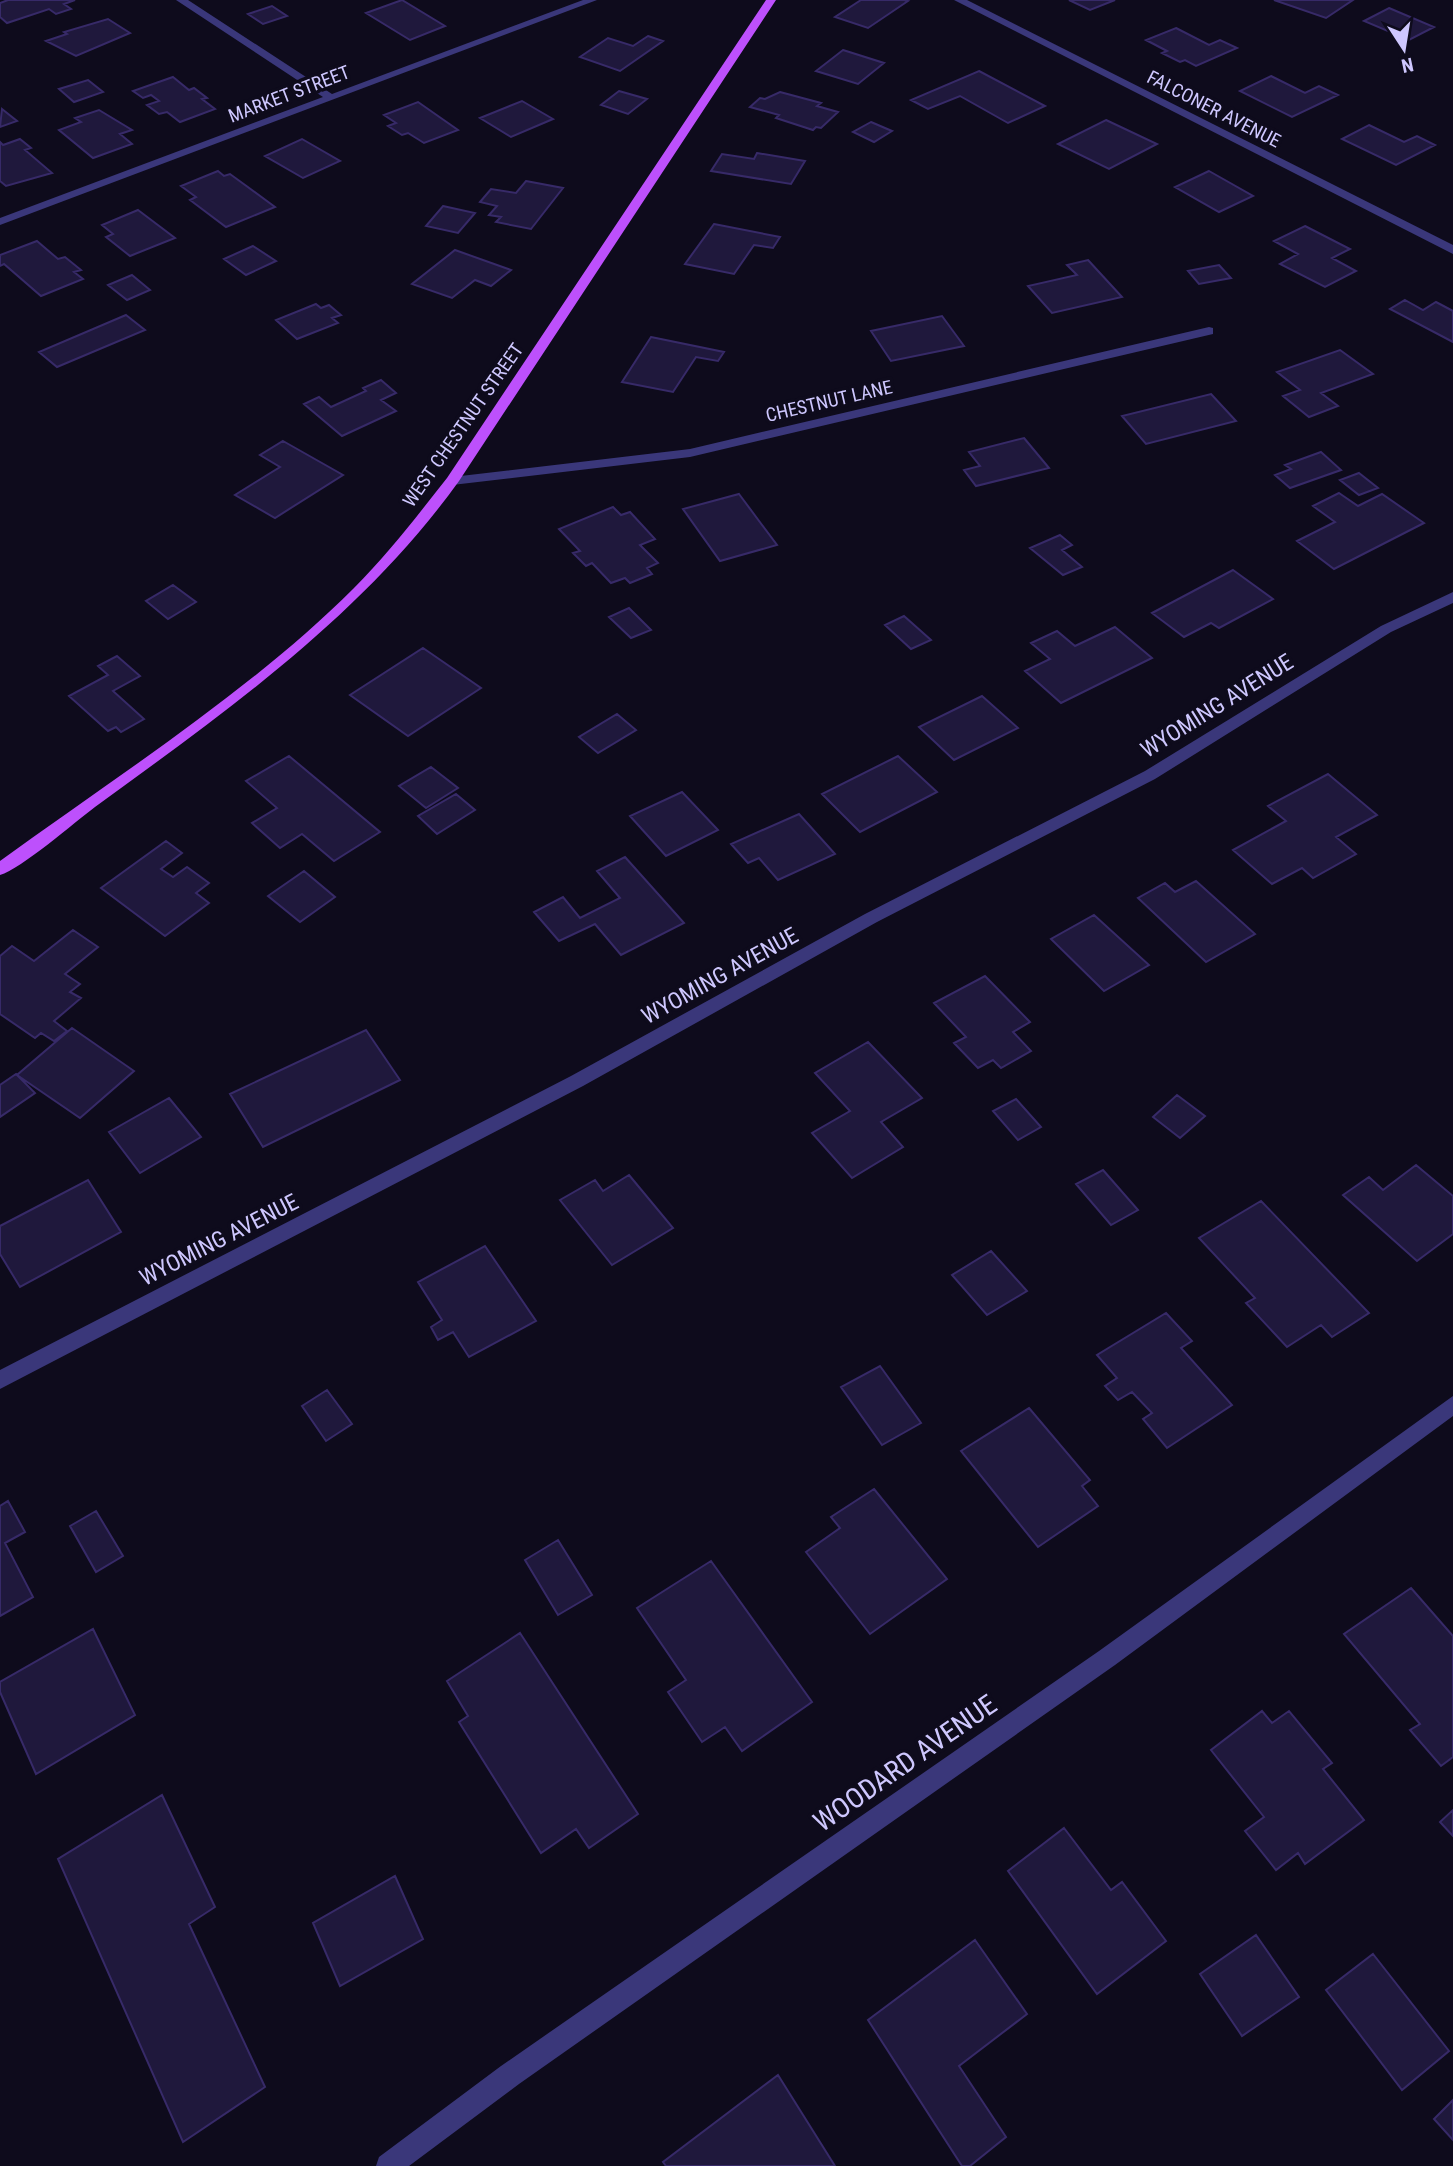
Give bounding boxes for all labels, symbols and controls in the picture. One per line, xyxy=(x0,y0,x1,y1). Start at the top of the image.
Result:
north arrow xyxy=(1369,14,1439,84)
text: N xyxy=(1399,53,1416,78)
street label: MARKET STREET xyxy=(225,60,353,128)
street label: FALCONER AVENUE xyxy=(1143,65,1285,153)
street label: WEST CHESTNUT STREET xyxy=(398,339,528,511)
street label: CHESTNUT LANE xyxy=(763,375,895,427)
street label: WYOMING AVENUE xyxy=(1136,648,1298,764)
street label: WYOMING AVENUE xyxy=(637,922,803,1030)
street label: WYOMING AVENUE xyxy=(135,1188,303,1292)
street label: WOODARD AVENUE xyxy=(807,1688,1003,1838)

